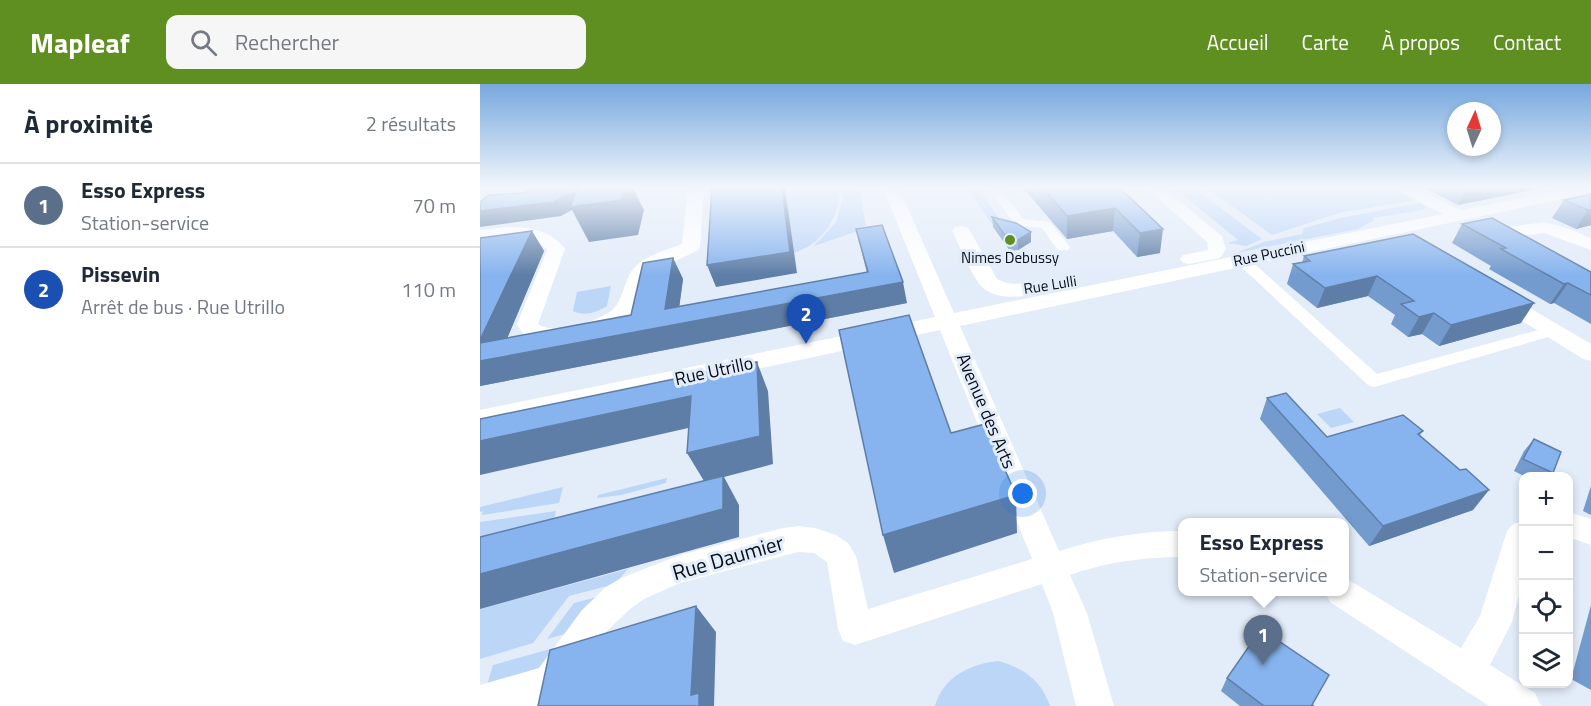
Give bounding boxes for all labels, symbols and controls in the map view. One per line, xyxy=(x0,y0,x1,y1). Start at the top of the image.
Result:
search box xyxy=(166,15,586,69)
text: Mapleaf xyxy=(30,21,130,64)
text: Rechercher xyxy=(235,25,339,59)
icon: search xyxy=(187,26,220,59)
text: Accueil xyxy=(1207,26,1269,58)
text: Carte xyxy=(1302,26,1349,58)
text: À propos xyxy=(1382,26,1460,58)
text: Contact xyxy=(1493,26,1561,58)
north arrow xyxy=(1447,102,1501,156)
text: À proximité xyxy=(24,104,153,143)
text: 2 résultats xyxy=(366,108,456,139)
text: Esso Express xyxy=(81,173,205,207)
text: 1 xyxy=(38,190,49,221)
text: 70 m xyxy=(412,190,456,221)
text: Station-service xyxy=(81,207,209,238)
marker: Nimes Debussy xyxy=(1003,233,1017,247)
street label: Rue Puccini xyxy=(1231,235,1307,272)
place label: Nimes Debussy xyxy=(961,246,1059,269)
text: Pissevin xyxy=(81,257,160,291)
street label: Rue Lulli xyxy=(1022,269,1078,300)
text: 2 xyxy=(38,274,49,305)
text: 110 m xyxy=(401,274,456,305)
text: Arrêt de bus · Rue Utrillo xyxy=(81,291,285,322)
pin: 2 xyxy=(786,294,826,344)
street label: Rue Utrillo xyxy=(672,349,756,392)
street label: Avenue des Arts xyxy=(950,349,1023,473)
map controls xyxy=(1519,472,1573,688)
button: + xyxy=(1519,472,1573,526)
your location xyxy=(1008,479,1037,508)
popup xyxy=(1178,518,1349,596)
text: Esso Express xyxy=(1199,525,1324,559)
street label: Rue Daumier xyxy=(668,526,787,588)
button: − xyxy=(1519,526,1573,580)
text: Station-service xyxy=(1199,559,1328,590)
button: locate xyxy=(1519,580,1573,634)
pin: 1 xyxy=(1244,616,1282,665)
button: layers xyxy=(1519,634,1573,688)

